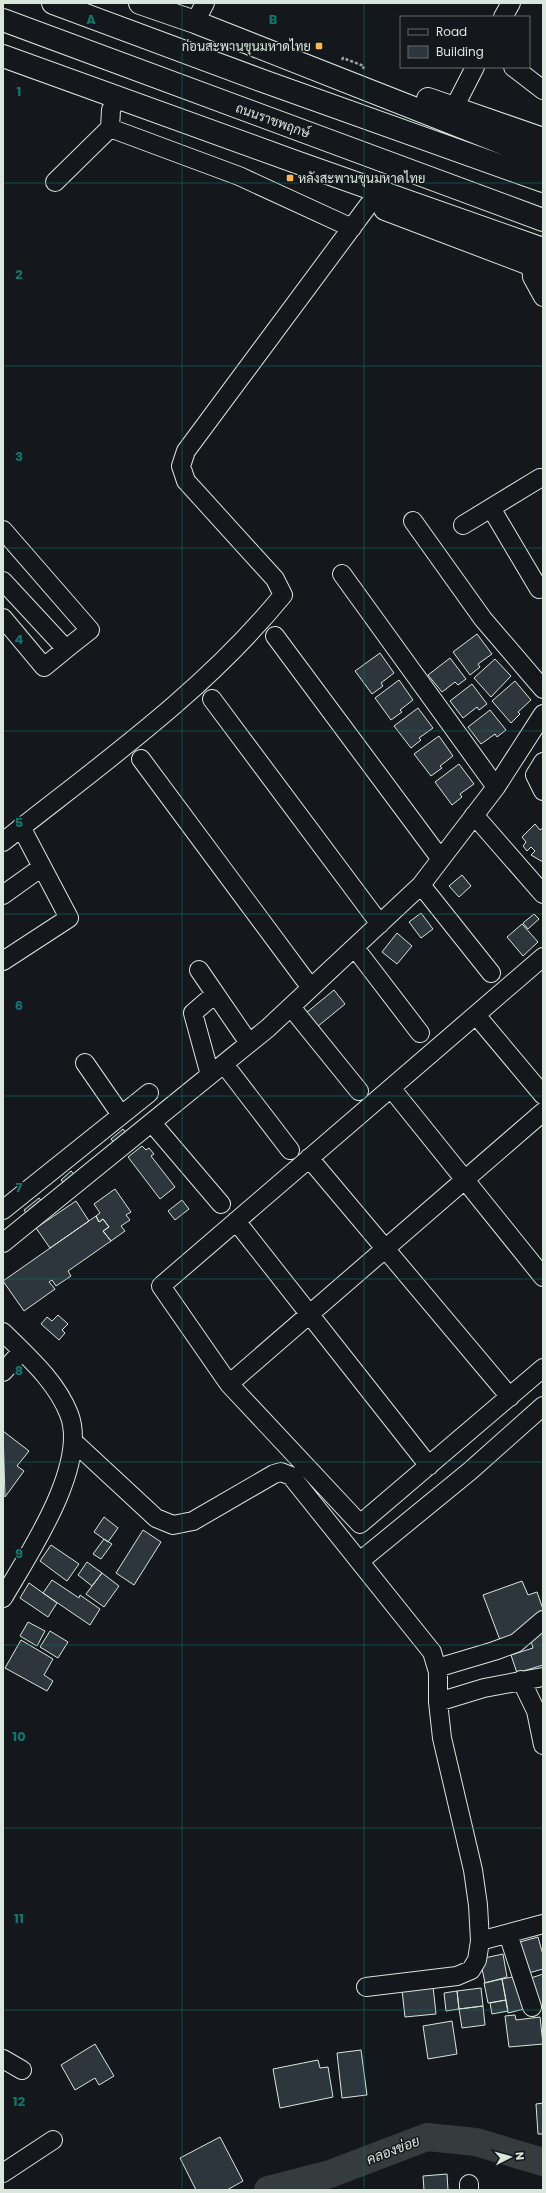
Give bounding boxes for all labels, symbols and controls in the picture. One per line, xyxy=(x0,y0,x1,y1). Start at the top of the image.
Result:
text: A xyxy=(86,10,96,29)
text: B xyxy=(269,10,278,29)
legend xyxy=(400,16,530,68)
text: Road xyxy=(436,23,467,40)
place label: ก่อนสะพานขุนมหาดไทย xyxy=(182,37,311,56)
marker: ก่อนสะพานขุนมหาดไทย xyxy=(314,41,324,51)
text: Building xyxy=(436,43,484,60)
text: 1 xyxy=(17,82,21,101)
street label: ถนนราชพฤกษ์ xyxy=(233,98,313,143)
place label: หลังสะพานขุนมหาดไทย xyxy=(298,169,425,188)
marker: หลังสะพานขุนมหาดไทย xyxy=(285,173,295,183)
text: 2 xyxy=(15,265,23,284)
text: 3 xyxy=(15,447,23,466)
text: 4 xyxy=(15,630,24,649)
text: 5 xyxy=(15,813,23,832)
text: 6 xyxy=(15,996,23,1015)
text: 7 xyxy=(16,1178,23,1197)
text: 8 xyxy=(15,1361,23,1380)
text: 9 xyxy=(15,1544,23,1563)
text: 10 xyxy=(12,1727,26,1746)
text: 11 xyxy=(14,1909,24,1928)
text: 12 xyxy=(13,2092,26,2111)
water label: คลองข่อย xyxy=(363,2131,423,2169)
north arrow xyxy=(490,2137,530,2177)
text: N xyxy=(512,2151,528,2161)

